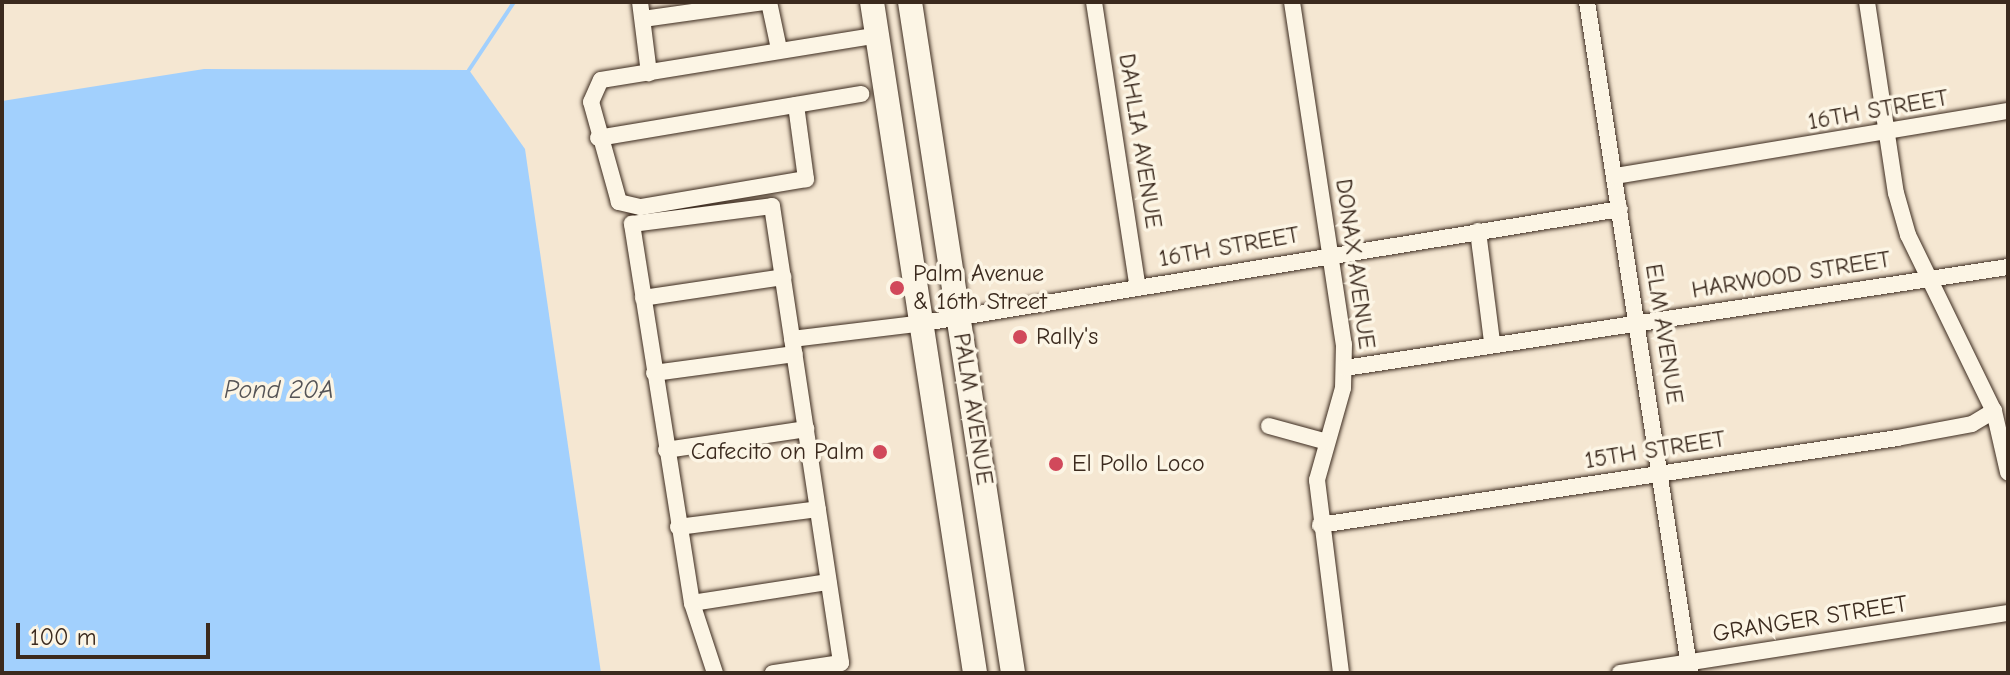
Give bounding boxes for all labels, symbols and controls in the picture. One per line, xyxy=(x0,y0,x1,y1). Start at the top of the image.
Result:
street label: DAHLIA AVENUE xyxy=(1112,51,1168,231)
street label: 16TH STREET xyxy=(1806,83,1950,137)
street label: DONAX AVENUE xyxy=(1329,177,1381,351)
street label: 16TH STREET xyxy=(1157,220,1301,274)
street label: HARWOOD STREET xyxy=(1689,245,1893,305)
place label: Palm Avenue & 16th Street xyxy=(913,260,1047,316)
street label: ELM AVENUE xyxy=(1639,262,1689,406)
marker: Palm Avenue & 16th Street xyxy=(888,279,906,297)
place label: Rally's xyxy=(1036,323,1098,351)
marker: Rally's xyxy=(1011,328,1029,346)
street label: PALM AVENUE xyxy=(947,331,999,487)
water label: Pond 20A xyxy=(224,375,334,407)
street label: 15TH STREET xyxy=(1583,425,1727,475)
place label: Cafecito on Palm xyxy=(691,438,864,466)
marker: Cafecito on Palm xyxy=(871,443,889,461)
place label: El Pollo Loco xyxy=(1072,450,1205,478)
marker: El Pollo Loco xyxy=(1047,455,1065,473)
street label: GRANGER STREET xyxy=(1711,589,1909,649)
scale bar xyxy=(20,607,214,657)
text: 100 m xyxy=(30,623,97,651)

